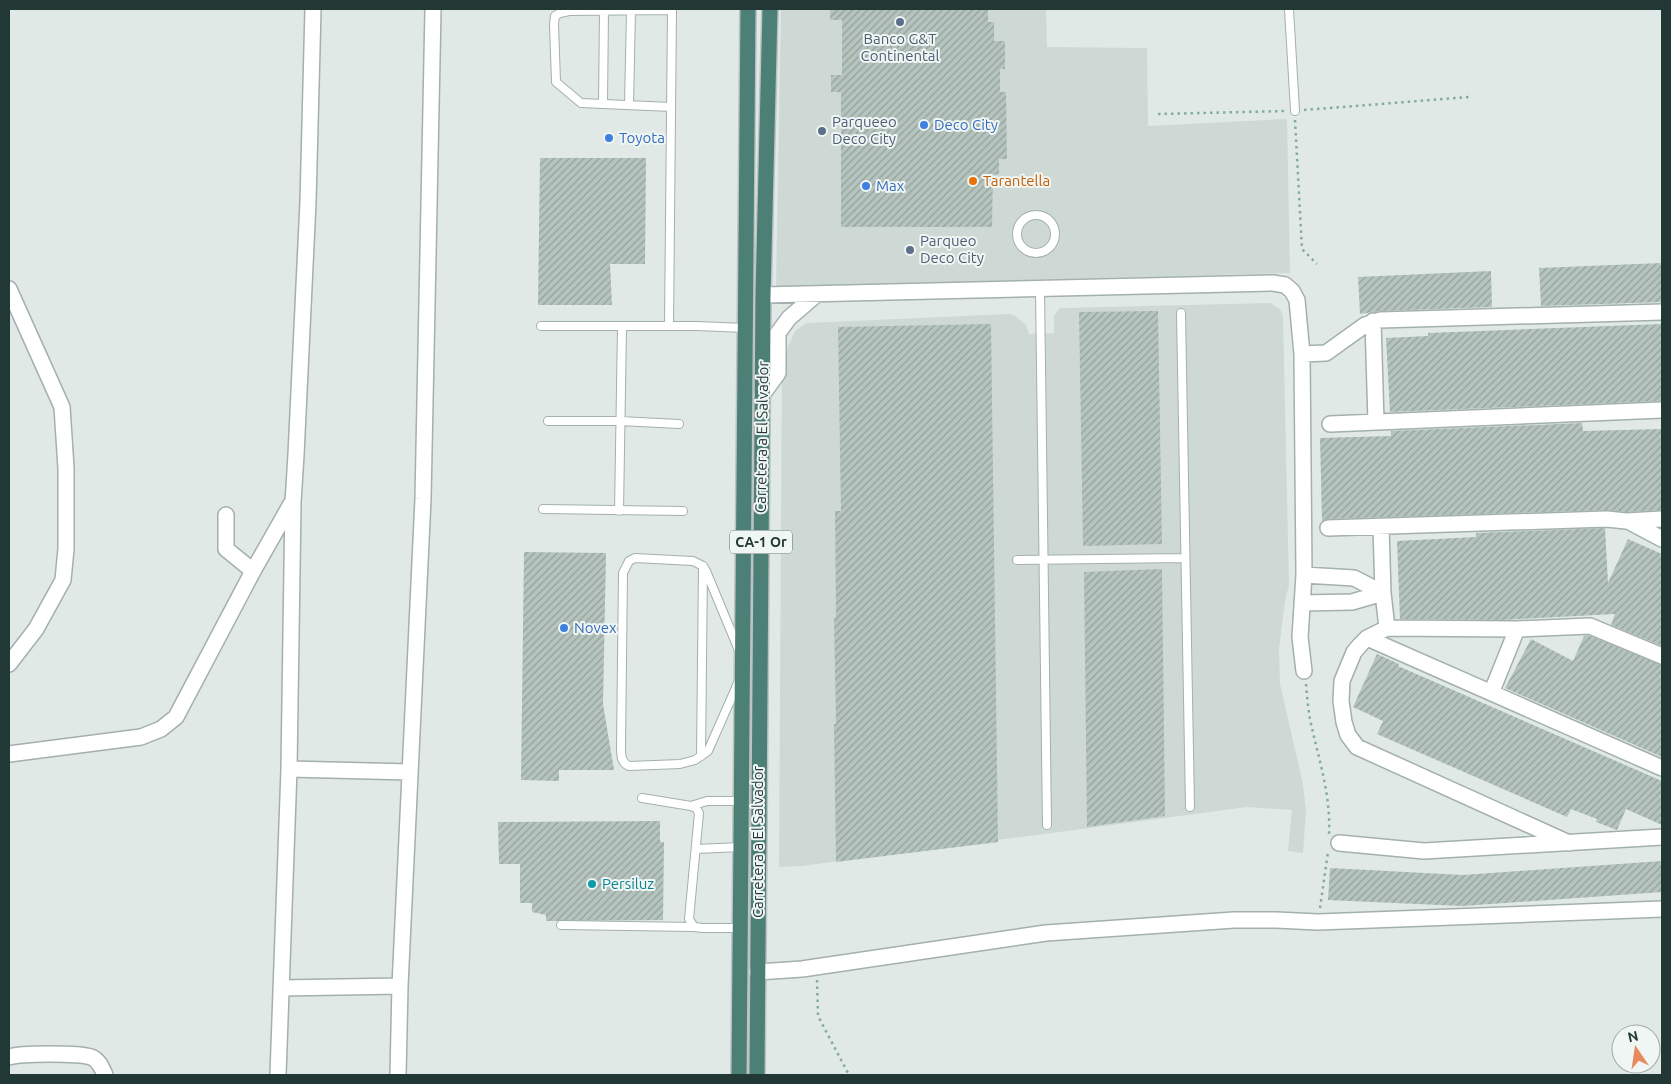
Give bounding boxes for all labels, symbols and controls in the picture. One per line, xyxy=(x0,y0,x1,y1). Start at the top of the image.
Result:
marker: Banco G&T Continental xyxy=(894,16,906,28)
place label: Banco G&T Continental xyxy=(861,30,940,64)
place label: Parqueeo Deco City xyxy=(832,113,897,147)
place label: Deco City xyxy=(934,116,998,133)
marker: Deco City xyxy=(918,119,930,131)
marker: Parqueeo Deco City xyxy=(816,125,828,137)
place label: Toyota xyxy=(619,129,665,146)
marker: Toyota xyxy=(603,132,615,144)
place label: Tarantella xyxy=(983,172,1050,189)
marker: Tarantella xyxy=(967,175,979,187)
place label: Max xyxy=(876,177,905,194)
marker: Max xyxy=(860,180,872,192)
place label: Parqueo Deco City xyxy=(920,232,984,266)
marker: Parqueo Deco City xyxy=(904,244,916,256)
street label: Carretera a El Salvador xyxy=(752,360,771,513)
road number: CA-1 Or xyxy=(730,530,792,554)
place label: Novex xyxy=(574,619,617,636)
marker: Novex xyxy=(558,622,570,634)
street label: Carretera a El Salvador xyxy=(749,766,766,918)
place label: Persiluz xyxy=(602,875,654,892)
marker: Persiluz xyxy=(586,878,598,890)
north arrow xyxy=(1611,1024,1661,1074)
text: N xyxy=(1626,1027,1640,1045)

